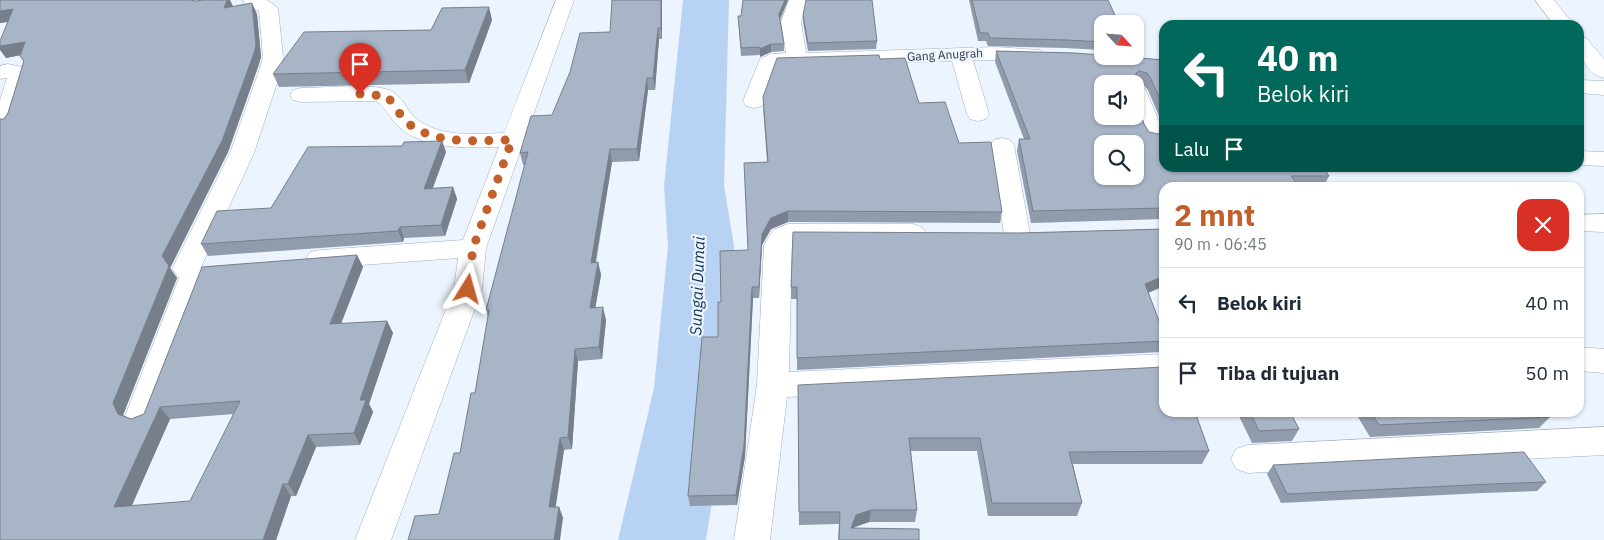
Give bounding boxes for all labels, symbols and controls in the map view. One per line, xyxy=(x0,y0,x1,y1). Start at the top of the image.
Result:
north arrow xyxy=(1094,15,1144,65)
map controls xyxy=(1094,15,1144,185)
text: 40 m xyxy=(1257,35,1339,81)
icon: left xyxy=(1174,40,1239,105)
pin xyxy=(339,43,381,94)
street label: Gang Anugrah xyxy=(907,45,983,64)
icon: arrive xyxy=(346,50,374,78)
button: sound xyxy=(1094,75,1144,125)
text: Belok kiri xyxy=(1257,79,1349,108)
button: search xyxy=(1094,135,1144,185)
icon: arrive xyxy=(1220,135,1248,163)
text: Lalu xyxy=(1174,137,1210,161)
text: 2 mnt xyxy=(1174,195,1255,234)
button: close xyxy=(1517,199,1569,251)
text: 90 m · 06:45 xyxy=(1174,234,1267,254)
water label: Sungai Dumai xyxy=(685,235,709,336)
position arrow xyxy=(441,262,493,314)
icon: left xyxy=(1174,289,1202,317)
text: Belok kiri xyxy=(1217,291,1302,315)
text: 40 m xyxy=(1525,291,1569,315)
icon: arrive xyxy=(1174,359,1202,387)
text: Tiba di tujuan xyxy=(1217,361,1339,385)
text: 50 m xyxy=(1525,361,1569,385)

